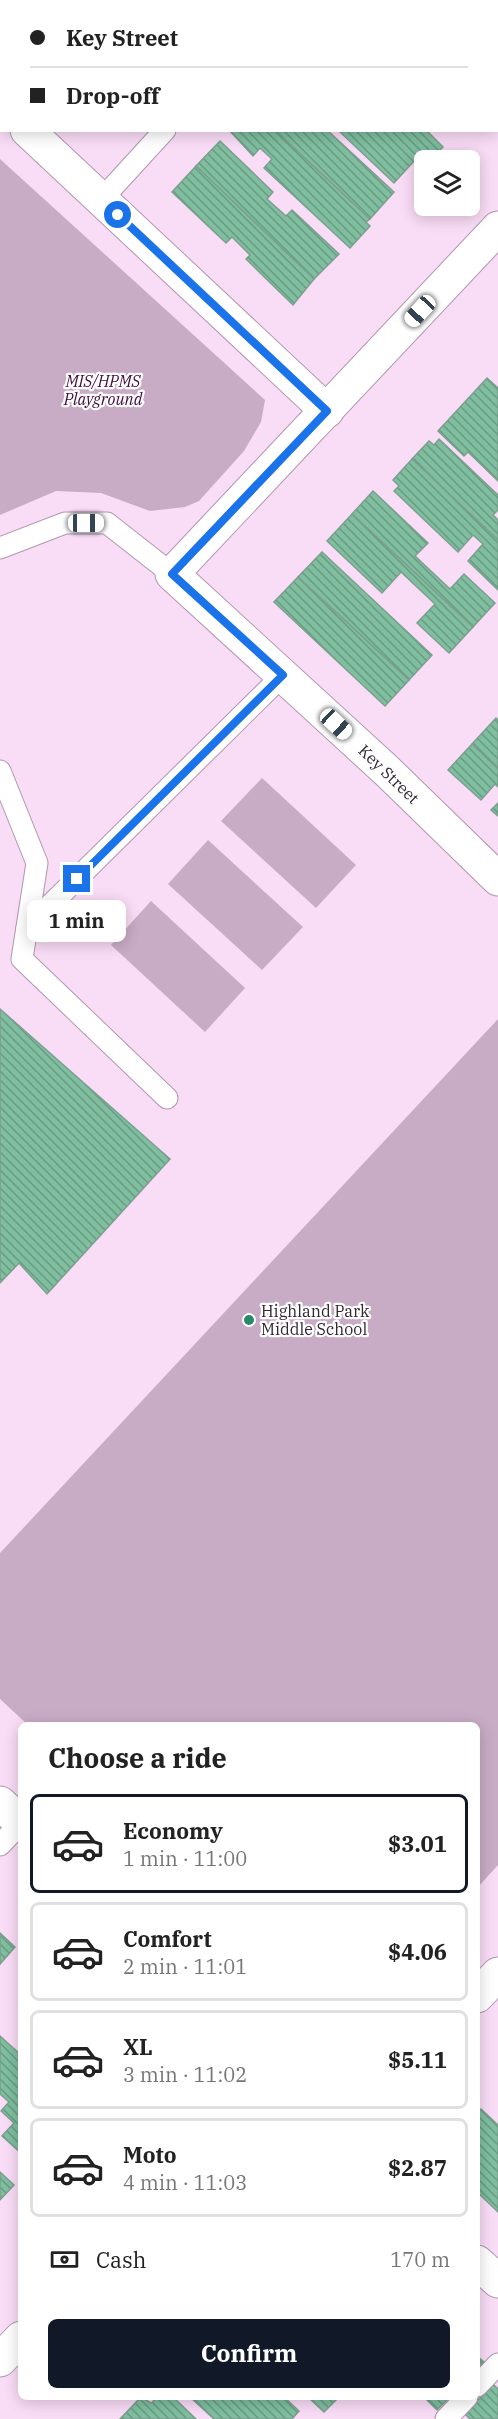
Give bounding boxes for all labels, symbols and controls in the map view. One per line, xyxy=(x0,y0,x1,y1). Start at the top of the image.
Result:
text: Key Street xyxy=(66,23,178,52)
text: Drop-off xyxy=(66,81,160,110)
map controls xyxy=(414,150,480,216)
button: layers xyxy=(414,150,480,216)
route start xyxy=(104,201,131,228)
car xyxy=(401,292,439,330)
park label: MIS/HPMS Playground xyxy=(63,371,143,409)
car xyxy=(68,514,104,532)
car xyxy=(317,705,355,743)
street label: Key Street xyxy=(354,740,424,808)
route end xyxy=(63,865,90,892)
callout: 1 min xyxy=(28,900,127,942)
text: 1 min xyxy=(49,907,105,934)
place label: Highland Park Middle School xyxy=(261,1301,370,1339)
marker: Highland Park Middle School xyxy=(242,1313,256,1327)
text: Choose a ride xyxy=(48,1740,227,1775)
text: Economy xyxy=(123,1816,223,1845)
icon: car xyxy=(51,1817,105,1871)
text: $3.01 xyxy=(388,1829,447,1858)
text: 1 min · 11:00 xyxy=(123,1845,247,1872)
text: Comfort xyxy=(123,1924,212,1953)
icon: car xyxy=(51,1925,105,1979)
text: $4.06 xyxy=(388,1937,447,1966)
text: 2 min · 11:01 xyxy=(123,1953,247,1980)
text: XL xyxy=(123,2032,153,2061)
icon: car xyxy=(51,2033,105,2087)
text: $5.11 xyxy=(388,2045,447,2074)
text: 3 min · 11:02 xyxy=(123,2061,247,2088)
text: Moto xyxy=(123,2140,177,2169)
icon: car xyxy=(51,2141,105,2195)
text: $2.87 xyxy=(388,2153,447,2182)
text: 4 min · 11:03 xyxy=(123,2169,247,2196)
icon: cash xyxy=(48,2243,81,2276)
text: Cash xyxy=(96,2245,147,2274)
text: 170 m xyxy=(390,2246,450,2273)
button: Confirm xyxy=(48,2319,450,2388)

